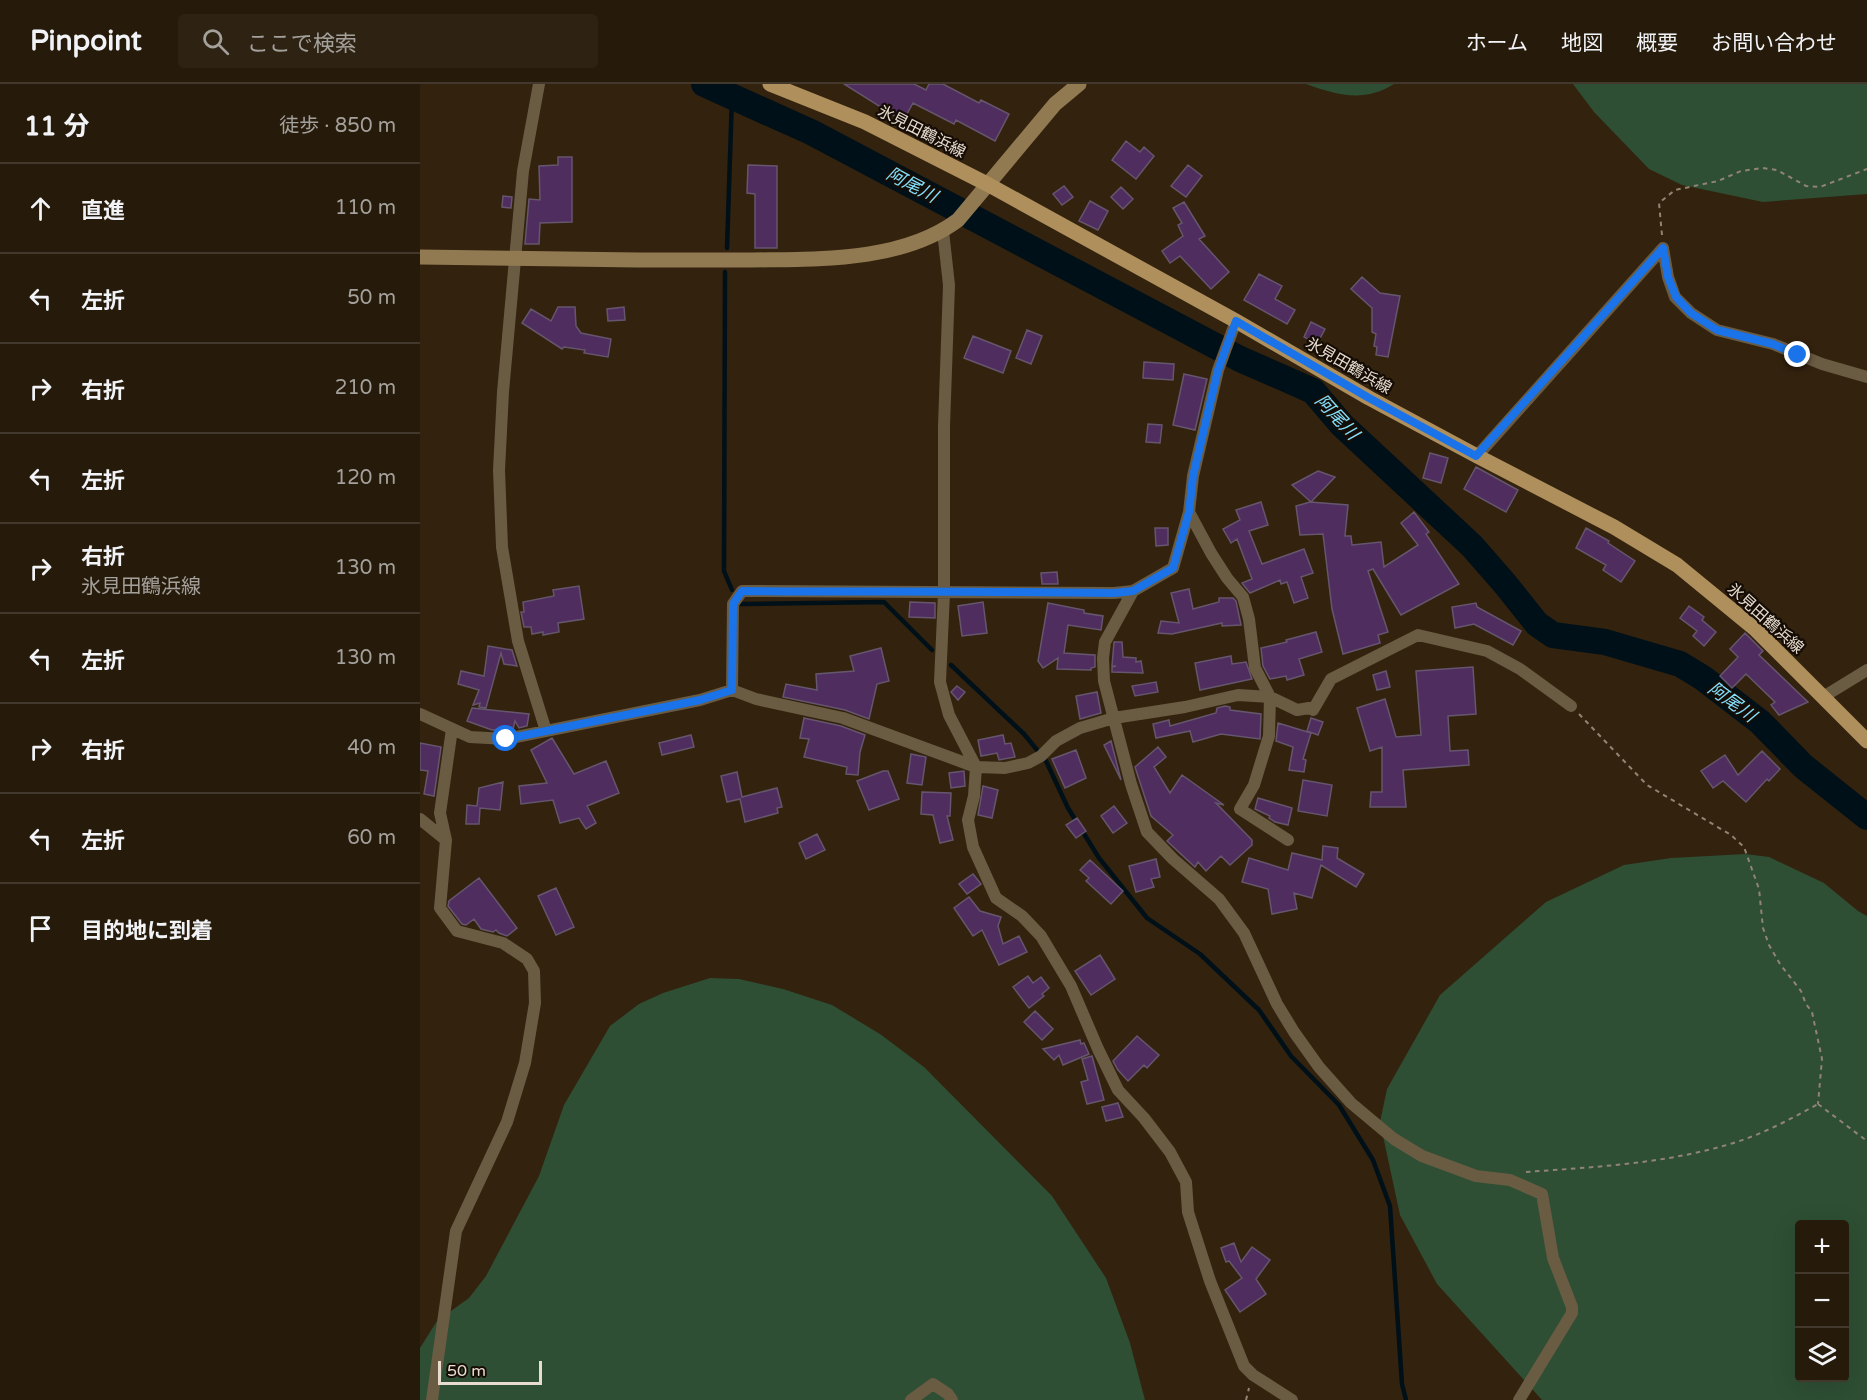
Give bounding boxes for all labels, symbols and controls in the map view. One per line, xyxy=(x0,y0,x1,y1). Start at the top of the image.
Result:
search box xyxy=(178,14,598,68)
text: Pinpoint xyxy=(30,24,142,58)
icon: search xyxy=(199,25,232,58)
text: ここで検索 xyxy=(247,31,357,57)
text: ホーム xyxy=(1466,31,1528,56)
text: 地図 xyxy=(1561,31,1603,56)
text: 概要 xyxy=(1636,31,1678,56)
text: お問い合わせ xyxy=(1711,31,1837,56)
street label: 氷見田鶴浜線 xyxy=(874,101,969,163)
text: 11 分 xyxy=(24,111,89,142)
text: 徒歩 · 850 m xyxy=(279,114,396,138)
water label: 阿尾川 xyxy=(883,163,943,208)
icon: ahead xyxy=(24,192,57,225)
text: 110 m xyxy=(335,196,396,220)
text: 直進 xyxy=(81,198,125,224)
icon: left xyxy=(24,282,57,315)
text: 50 m xyxy=(347,286,396,310)
text: 左折 xyxy=(81,288,125,314)
street label: 氷見田鶴浜線 xyxy=(1302,333,1395,399)
route end xyxy=(1784,341,1810,367)
icon: right xyxy=(24,372,57,405)
text: 210 m xyxy=(335,376,396,400)
text: 右折 xyxy=(81,378,125,404)
water label: 阿尾川 xyxy=(1311,390,1365,446)
icon: left xyxy=(24,462,57,495)
text: 120 m xyxy=(335,466,396,490)
text: 左折 xyxy=(81,468,125,494)
text: 右折 xyxy=(81,544,125,570)
icon: right xyxy=(24,552,57,585)
text: 130 m xyxy=(335,556,396,580)
text: 氷見田鶴浜線 xyxy=(81,575,201,599)
street label: 氷見田鶴浜線 xyxy=(1723,579,1808,658)
icon: left xyxy=(24,642,57,675)
text: 130 m xyxy=(335,646,396,670)
text: 左折 xyxy=(81,648,125,674)
water label: 阿尾川 xyxy=(1704,677,1762,728)
route start xyxy=(492,725,518,751)
icon: right xyxy=(24,732,57,765)
text: 40 m xyxy=(347,736,396,760)
text: 右折 xyxy=(81,738,125,764)
icon: left xyxy=(24,822,57,855)
text: 60 m xyxy=(347,826,396,850)
text: 左折 xyxy=(81,828,125,854)
icon: arrive xyxy=(24,912,57,945)
text: 目的地に到着 xyxy=(81,918,213,944)
map controls xyxy=(1795,1220,1849,1382)
button: + xyxy=(1795,1220,1849,1274)
button: − xyxy=(1795,1274,1849,1328)
button: layers xyxy=(1795,1328,1849,1382)
scale bar xyxy=(438,1358,542,1386)
text: 50 m xyxy=(447,1361,486,1381)

